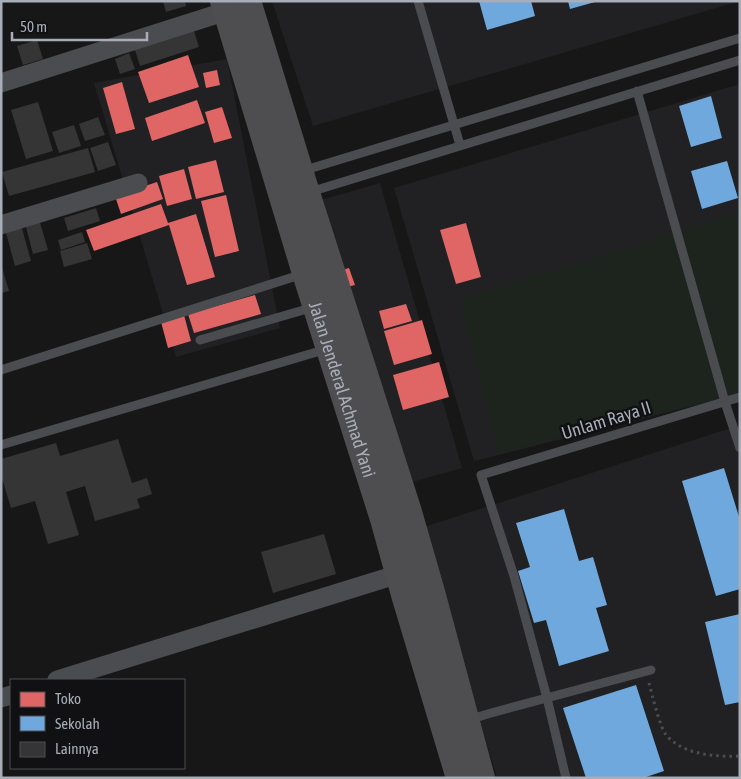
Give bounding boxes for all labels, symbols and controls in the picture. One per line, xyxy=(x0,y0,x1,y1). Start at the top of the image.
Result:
scale bar xyxy=(12,10,148,42)
text: 50 m xyxy=(20,18,47,35)
street label: Jalan Jenderal Achmad Yani xyxy=(305,299,381,480)
street label: Unlam Raya II xyxy=(559,396,653,444)
legend xyxy=(10,679,185,769)
text: Toko xyxy=(55,690,81,707)
text: Sekolah xyxy=(55,715,100,732)
text: Lainnya xyxy=(55,740,99,757)

